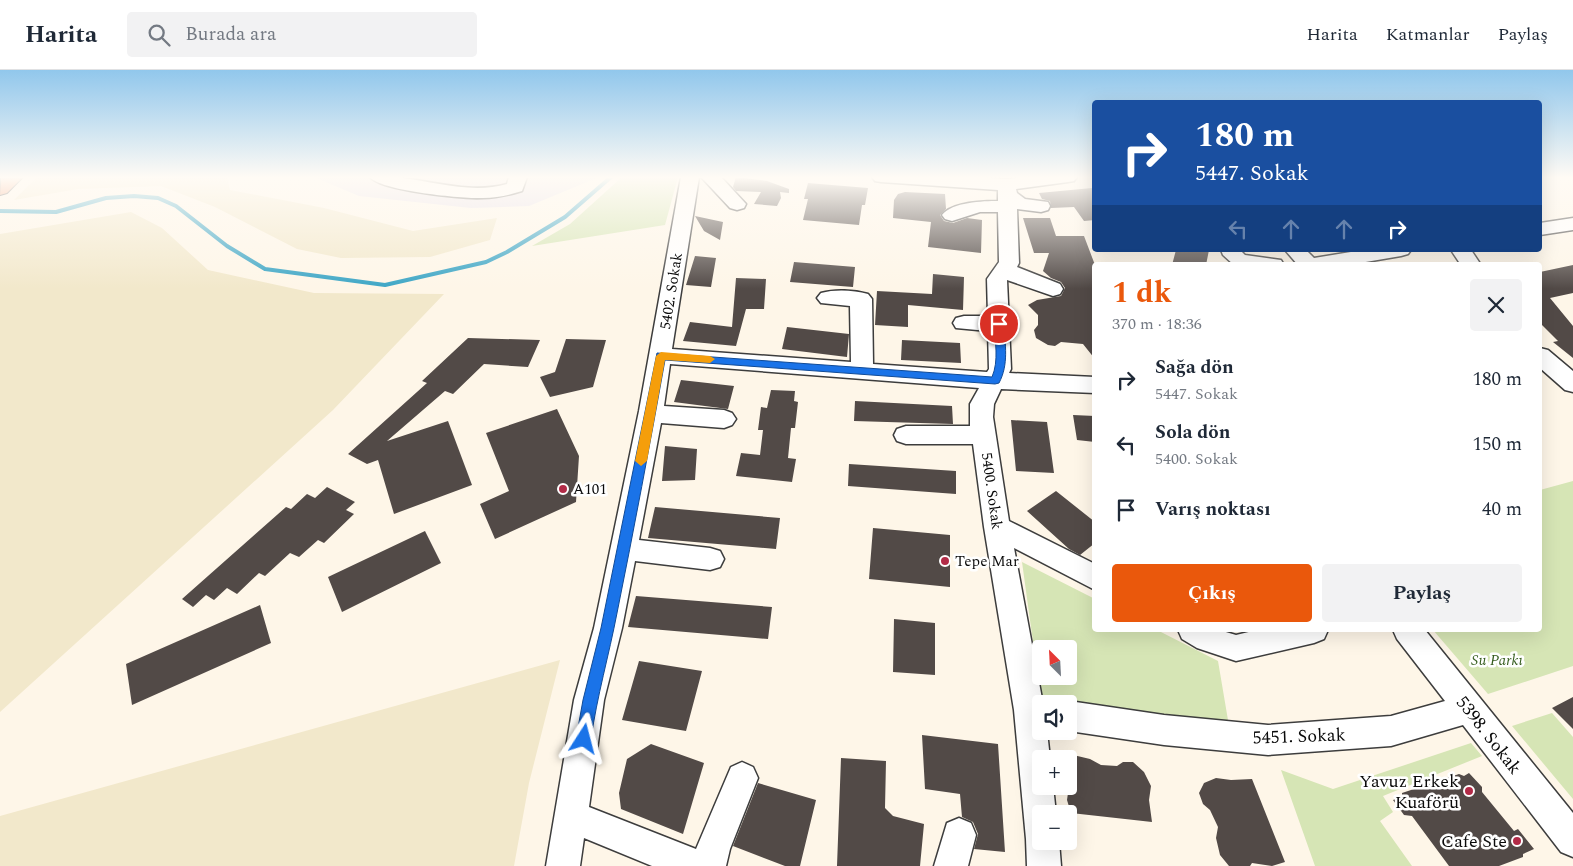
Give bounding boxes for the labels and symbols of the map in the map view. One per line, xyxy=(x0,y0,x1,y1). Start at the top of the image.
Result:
street label: 5402. Sokak xyxy=(654,251,689,331)
pin xyxy=(978,303,1020,345)
street label: 5400. Sokak xyxy=(975,451,1008,531)
place label: A101 xyxy=(573,478,607,501)
marker: A101 xyxy=(557,483,569,495)
place label: Tepe Mar xyxy=(955,550,1019,573)
marker: Tepe Mar xyxy=(939,555,951,567)
north arrow xyxy=(1032,640,1078,685)
park label: Su Parkı xyxy=(1471,649,1523,672)
street label: 5398. Sokak xyxy=(1449,690,1528,780)
position arrow xyxy=(557,712,609,764)
street label: 5451. Sokak xyxy=(1252,721,1346,752)
place label: Yavuz Erkek Kuaförü xyxy=(1359,768,1459,816)
marker: Yavuz Erkek Kuaförü xyxy=(1463,785,1475,797)
place label: Cafe Ste xyxy=(1441,828,1507,855)
marker: Cafe Ste xyxy=(1511,835,1523,847)

